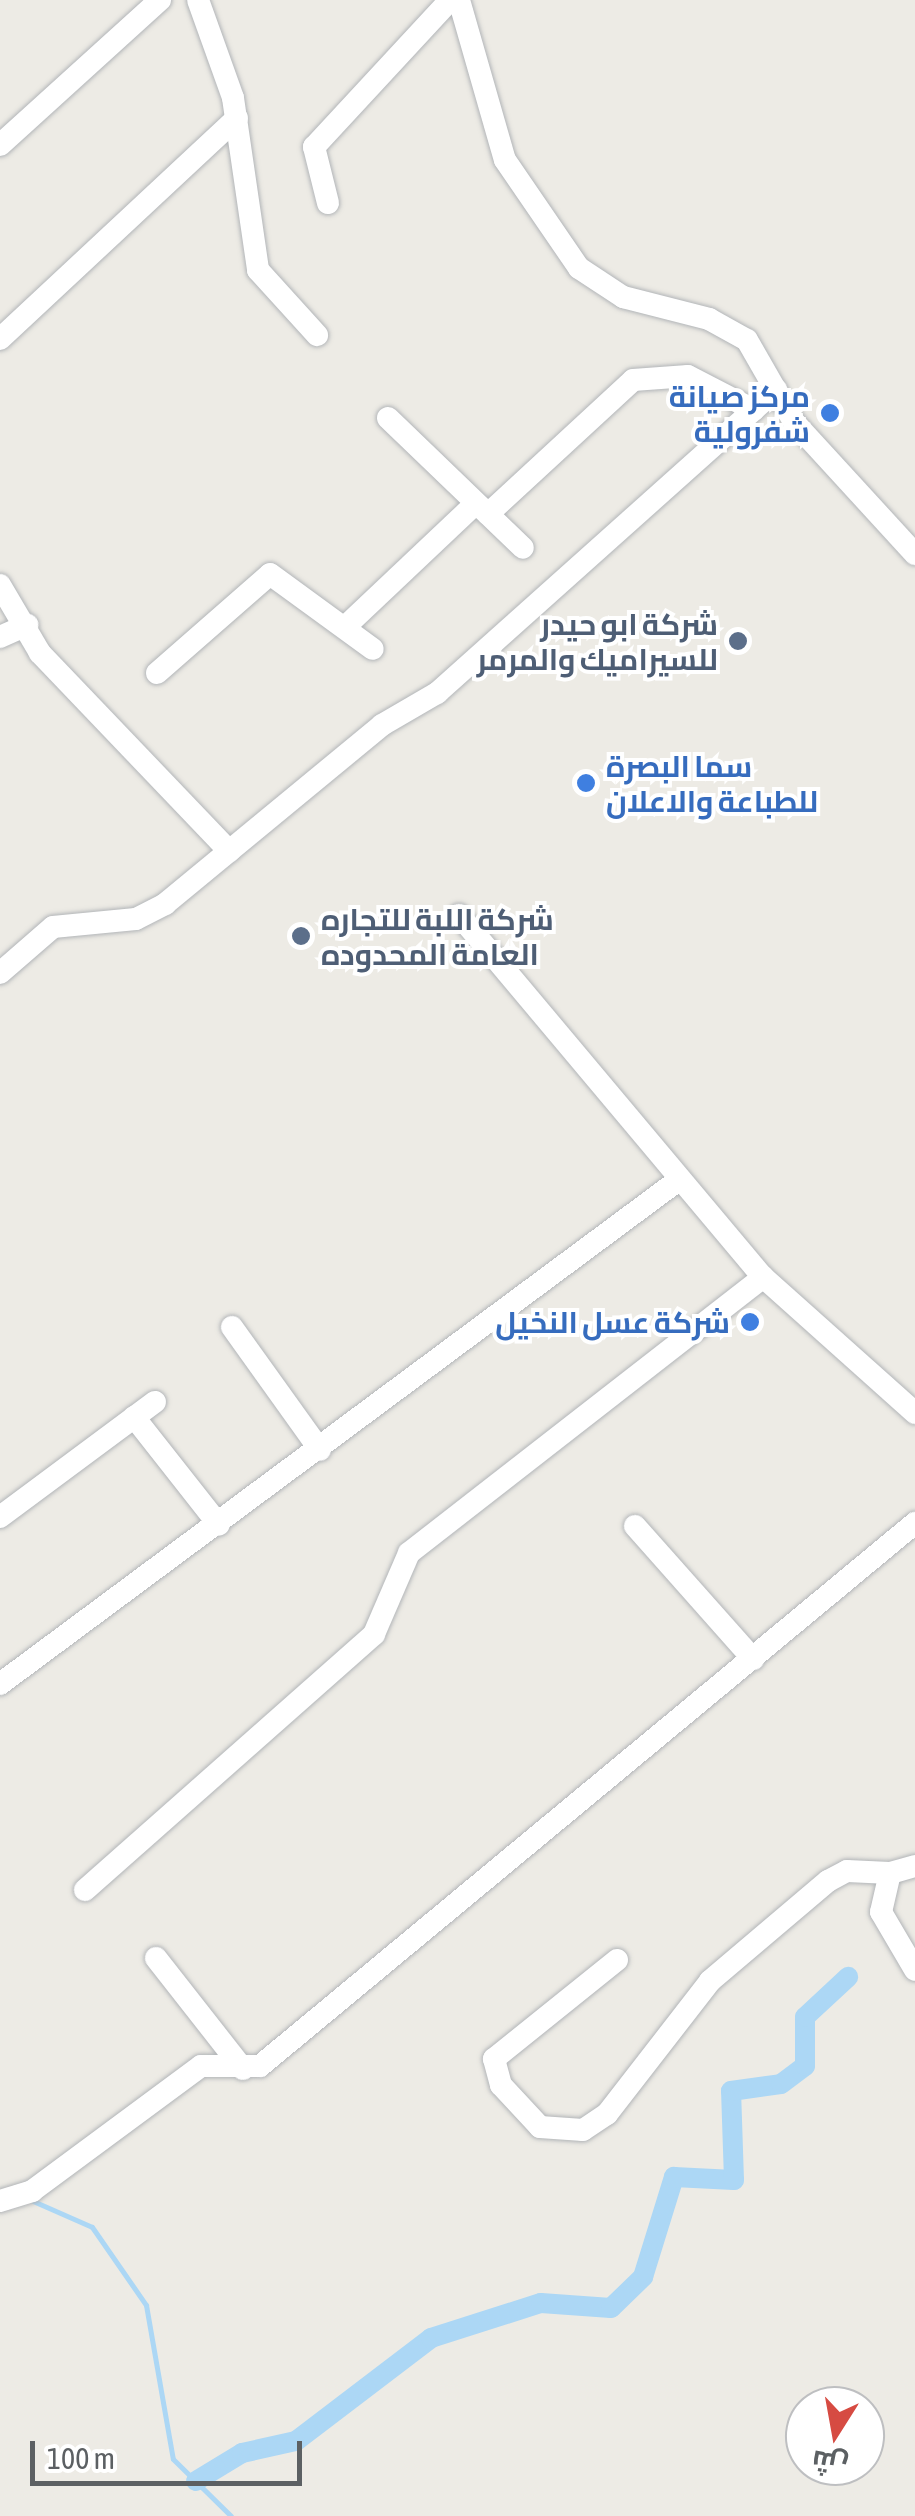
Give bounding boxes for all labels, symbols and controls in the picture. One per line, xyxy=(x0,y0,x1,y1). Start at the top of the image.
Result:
place label: مركز صيانة شفرولية xyxy=(669,378,810,448)
marker: مركز صيانة شفرولية xyxy=(819,402,841,424)
place label: شركة ابو حيدر للسيراميك والمرمر xyxy=(477,606,718,676)
marker: شركة ابو حيدر للسيراميك والمرمر xyxy=(727,630,749,652)
place label: سما البصرة للطباعة والاعلان xyxy=(606,748,818,818)
marker: سما البصرة للطباعة والاعلان xyxy=(575,772,597,794)
place label: شركة اللبة للتجاره العامة المحدوده xyxy=(321,901,554,972)
marker: شركة اللبة للتجاره العامة المحدوده xyxy=(290,925,312,947)
place label: شركة عسل النخيل xyxy=(495,1304,730,1340)
marker: شركة عسل النخيل xyxy=(739,1311,761,1333)
north arrow xyxy=(785,2386,885,2486)
scale bar xyxy=(35,2421,308,2483)
text: 100 m xyxy=(47,2441,115,2475)
text: ش xyxy=(809,2444,850,2483)

